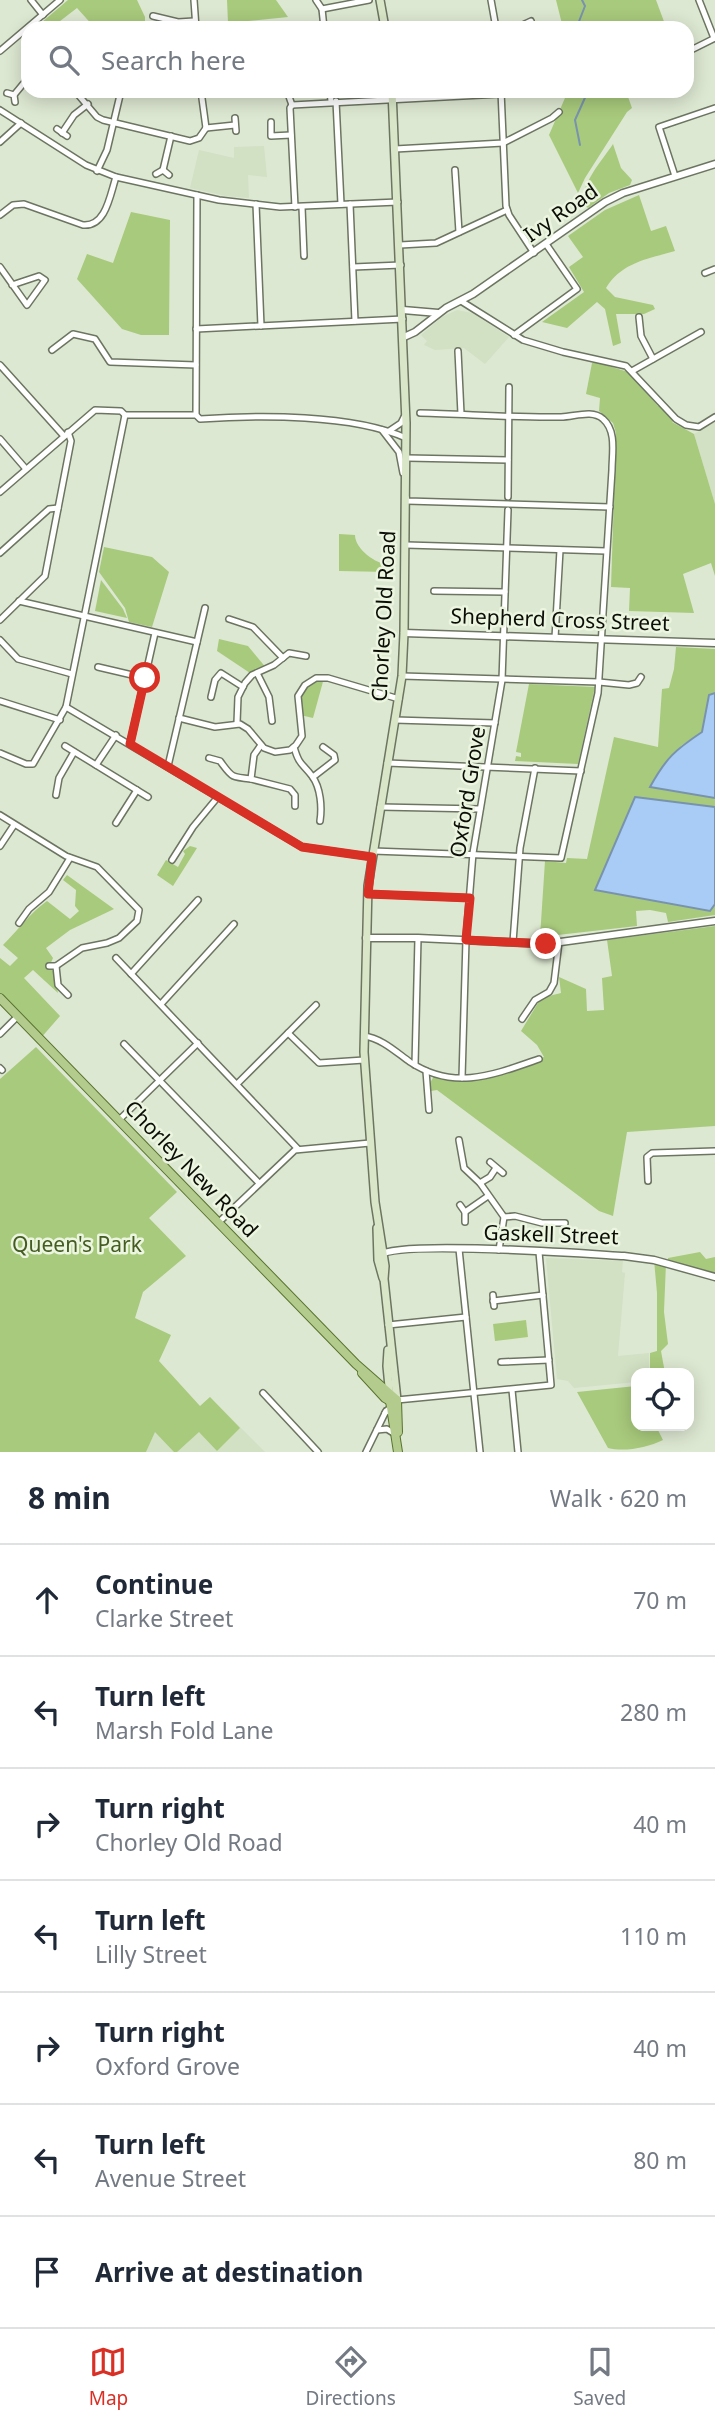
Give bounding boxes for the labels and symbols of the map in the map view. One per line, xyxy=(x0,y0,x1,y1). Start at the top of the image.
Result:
street label: Ivy Road xyxy=(518,177,603,248)
street label: Chorley Old Road xyxy=(365,530,401,702)
street label: Shepherd Cross Street xyxy=(450,601,670,637)
route start xyxy=(129,662,160,693)
street label: Oxford Grove xyxy=(443,724,491,859)
route end xyxy=(530,928,561,959)
street label: Chorley New Road xyxy=(119,1094,264,1243)
street label: Gaskell Street xyxy=(483,1218,619,1250)
park label: Queen's Park xyxy=(12,1230,143,1258)

